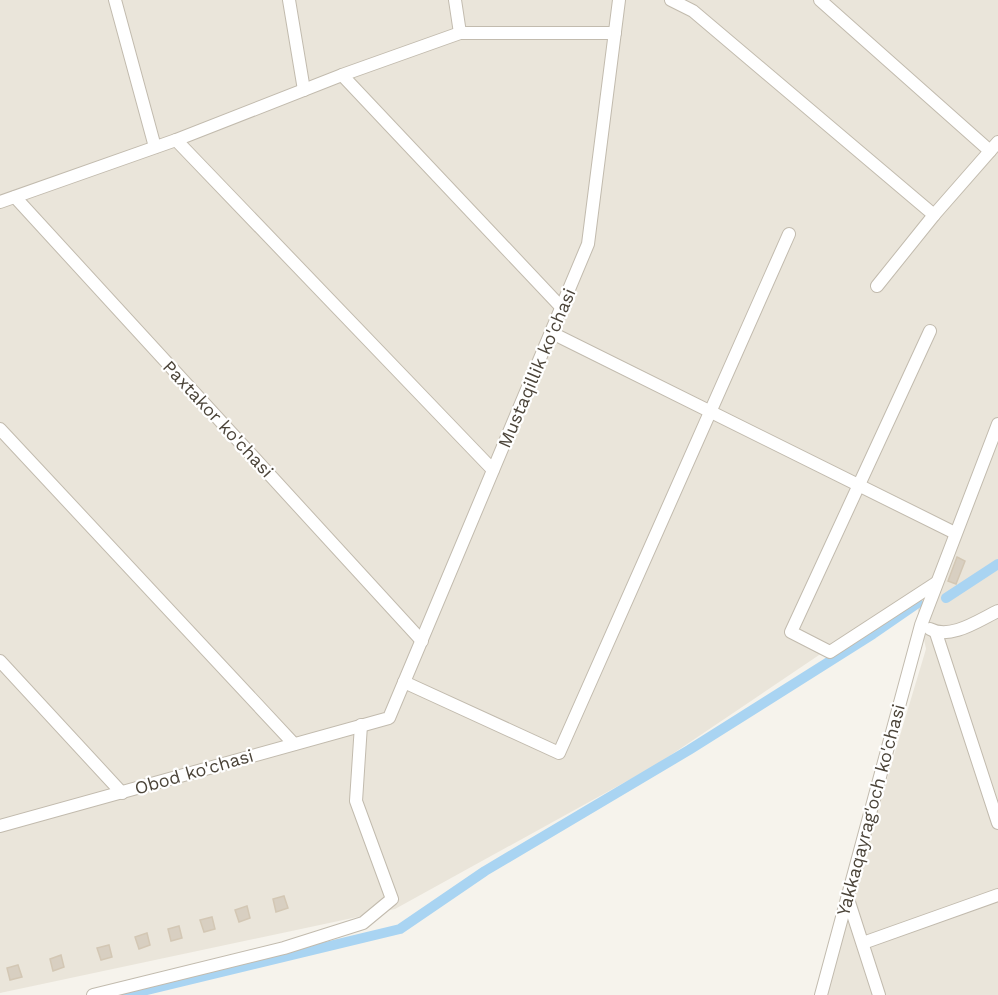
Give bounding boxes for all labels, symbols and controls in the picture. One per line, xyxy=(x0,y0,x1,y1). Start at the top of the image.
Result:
street label: Mustaqillik ko'chasi xyxy=(493,285,580,451)
street label: Paxtakor ko'chasi xyxy=(159,356,278,481)
street label: Yakkaqayrag'och ko'chasi xyxy=(832,702,909,918)
street label: Obod ko'chasi xyxy=(132,745,256,799)

